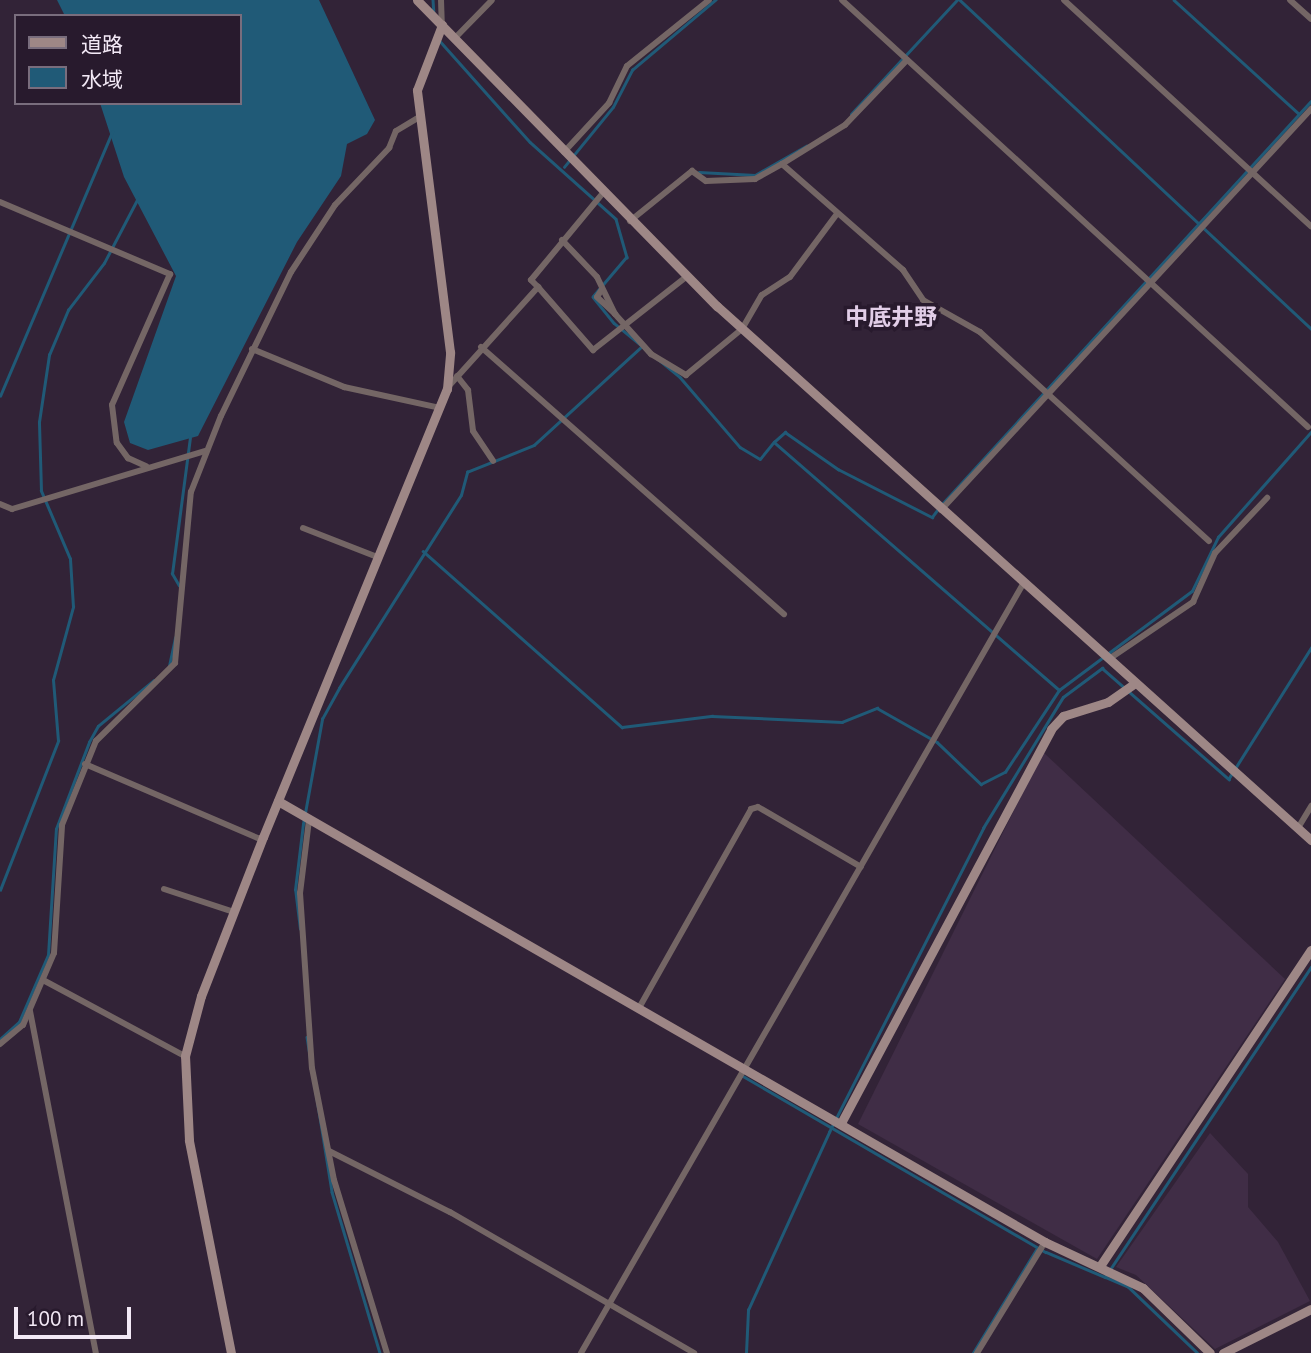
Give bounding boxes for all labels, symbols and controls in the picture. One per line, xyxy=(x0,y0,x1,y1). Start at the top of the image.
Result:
legend xyxy=(14,14,242,105)
text: 道路 xyxy=(81,31,123,58)
text: 水域 xyxy=(81,66,123,93)
district label: 中底井野 xyxy=(845,303,937,331)
scale bar xyxy=(18,1294,135,1338)
text: 100 m xyxy=(27,1305,84,1332)

